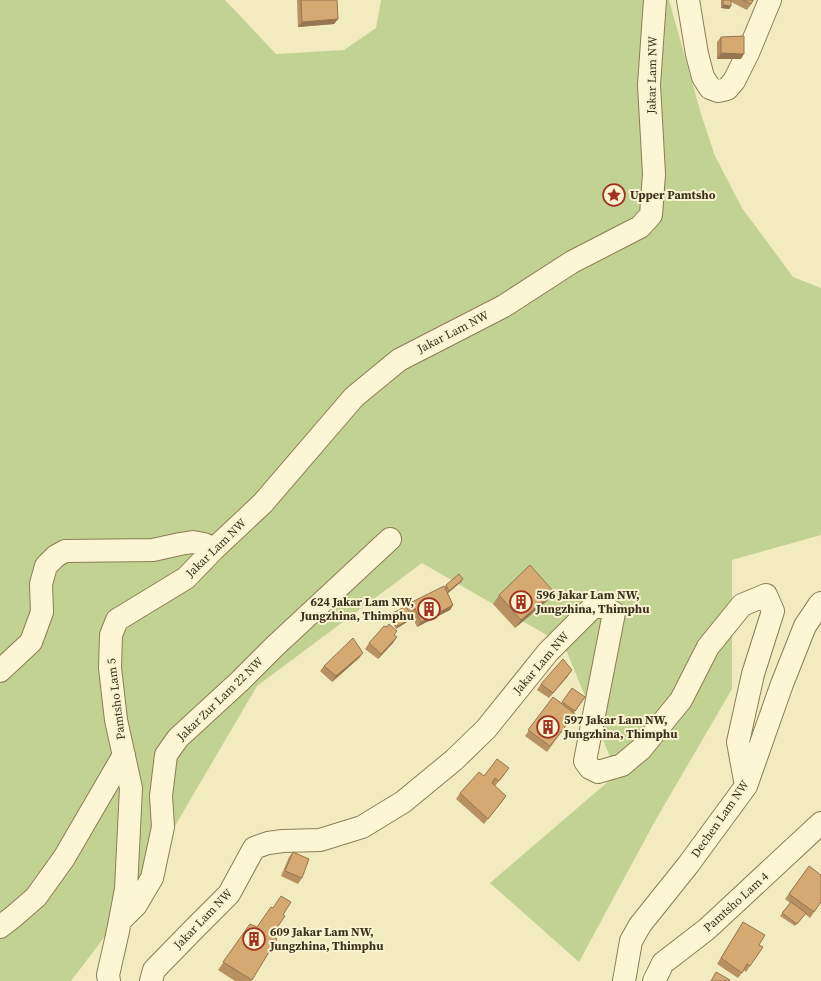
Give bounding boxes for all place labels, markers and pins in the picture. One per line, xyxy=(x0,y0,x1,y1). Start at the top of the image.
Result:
place icon: Upper Pamtsho xyxy=(601,182,627,208)
place label: Upper Pamtsho xyxy=(630,187,716,203)
place label: 596 Jakar Lam NW, Jungzhina, Thimphu xyxy=(535,587,650,617)
building icon: 596 Jakar Lam NW, Jungzhina, Thimphu xyxy=(508,589,534,615)
place label: 624 Jakar Lam NW, Jungzhina, Thimphu xyxy=(300,594,415,624)
building icon: 624 Jakar Lam NW, Jungzhina, Thimphu xyxy=(416,596,442,622)
place label: 597 Jakar Lam NW, Jungzhina, Thimphu xyxy=(563,712,678,742)
building icon: 597 Jakar Lam NW, Jungzhina, Thimphu xyxy=(535,714,561,740)
place label: 609 Jakar Lam NW, Jungzhina, Thimphu xyxy=(269,924,384,954)
building icon: 609 Jakar Lam NW, Jungzhina, Thimphu xyxy=(241,926,267,952)

